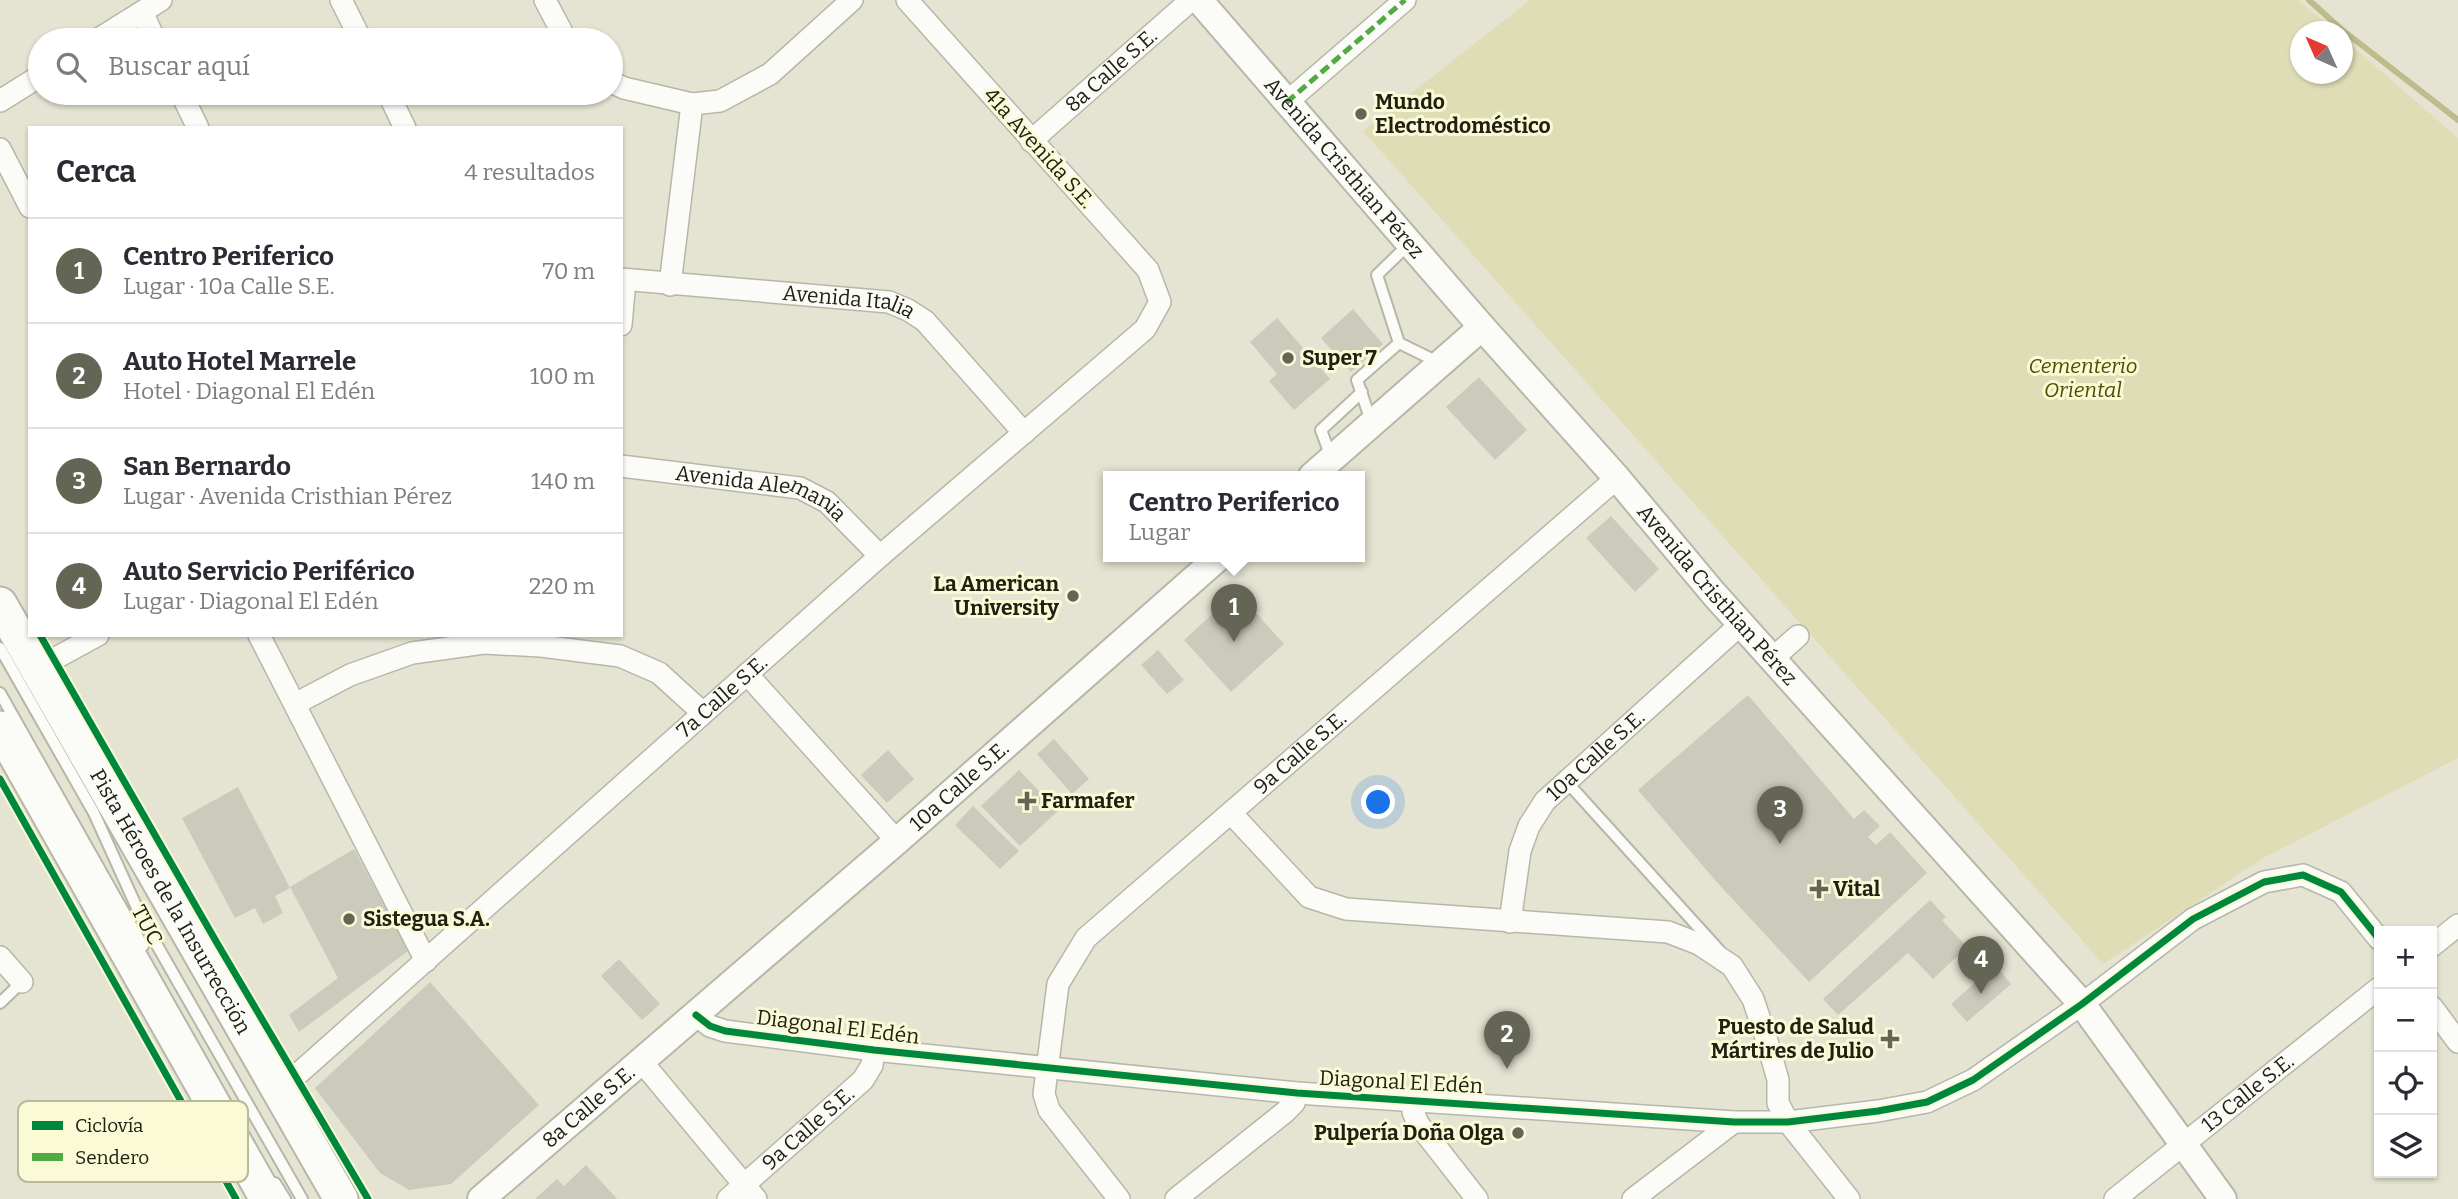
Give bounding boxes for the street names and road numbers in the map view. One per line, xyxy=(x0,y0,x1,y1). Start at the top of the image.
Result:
street label: 8a Calle S.E. xyxy=(1060,23,1163,118)
street label: Avenida Cristhian Pérez xyxy=(1259,72,1430,264)
street label: 41a Avenida S.E. xyxy=(978,82,1100,214)
street label: Avenida Italia xyxy=(782,280,921,324)
street label: Avenida Alemania xyxy=(674,460,852,527)
street label: Avenida Cristhian Pérez xyxy=(1632,499,1803,691)
street label: 7a Calle S.E. xyxy=(672,649,773,744)
street label: 10a Calle S.E. xyxy=(1541,704,1650,807)
street label: 9a Calle S.E. xyxy=(1248,705,1352,800)
street label: 10a Calle S.E. xyxy=(904,735,1014,837)
street label: Pista Héroes de la Insurrección xyxy=(84,764,257,1039)
street label: TUC xyxy=(126,901,168,949)
street label: Diagonal El Edén xyxy=(755,1004,921,1050)
street label: 13 Calle S.E. xyxy=(2196,1048,2299,1138)
street label: 8a Calle S.E. xyxy=(537,1059,640,1153)
street label: Diagonal El Edén xyxy=(1318,1065,1484,1099)
street label: 9a Calle S.E. xyxy=(757,1081,860,1176)

